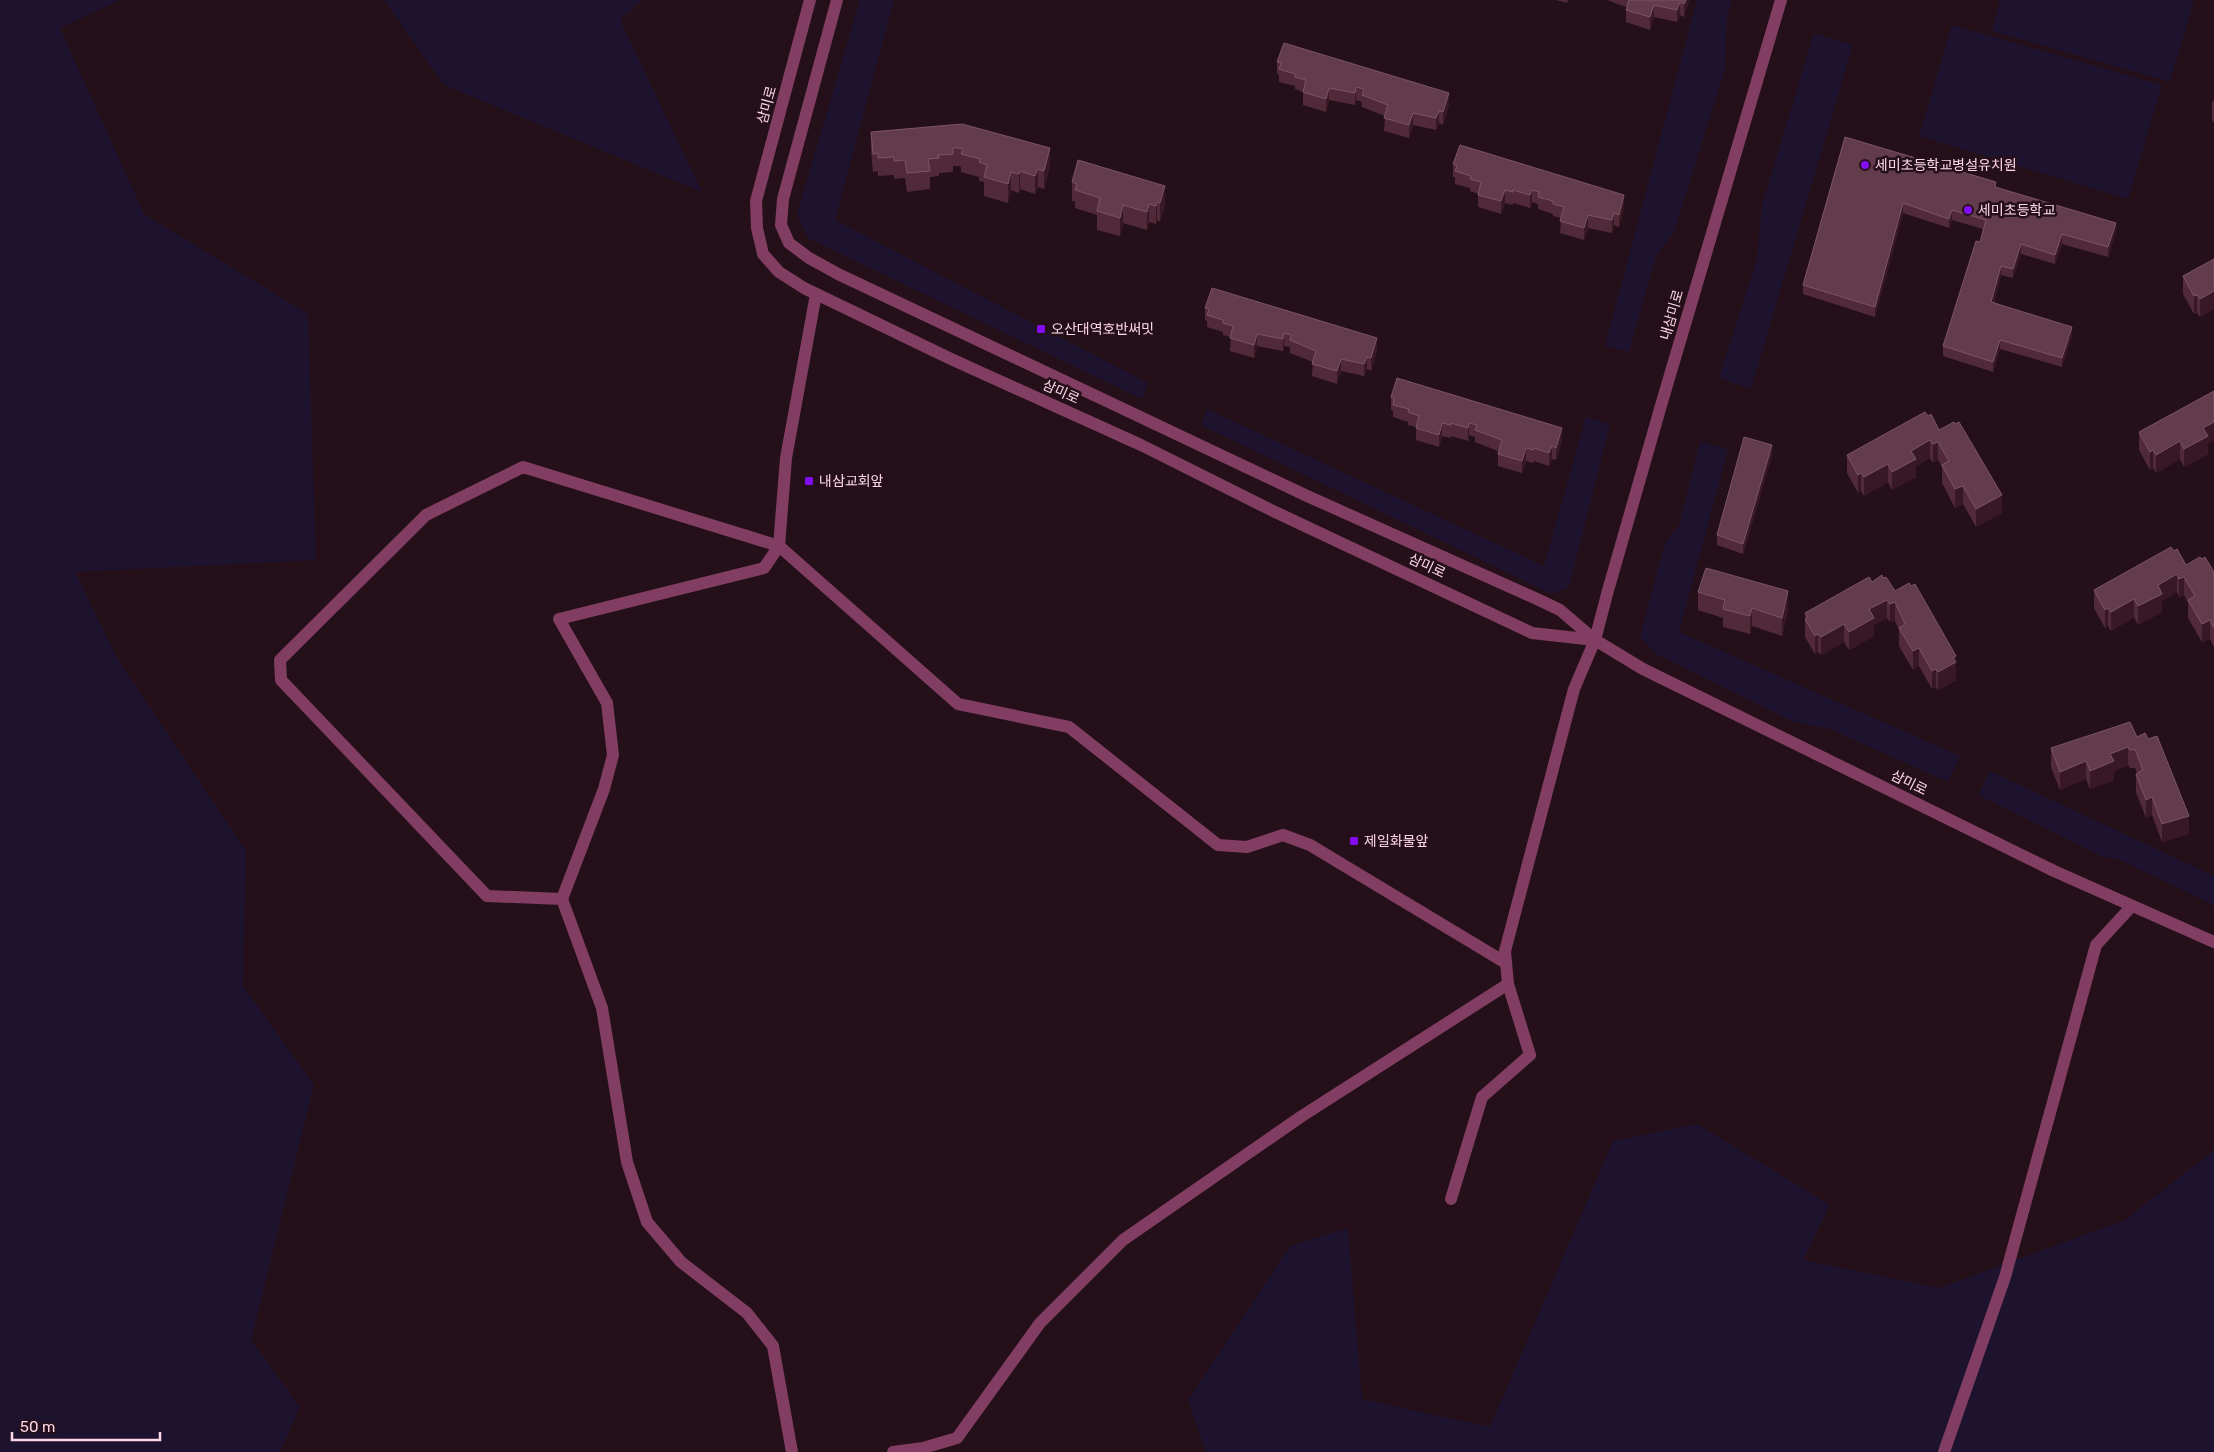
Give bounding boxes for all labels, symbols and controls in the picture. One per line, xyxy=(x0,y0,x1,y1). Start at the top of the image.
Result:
street label: 삼미로 xyxy=(754,84,780,126)
place label: 세미초등학교병설유치원 xyxy=(1875,157,2017,174)
marker: 세미초등학교병설유치원 xyxy=(1859,159,1871,171)
place label: 세미초등학교 xyxy=(1978,202,2055,219)
marker: 세미초등학교 xyxy=(1962,204,1974,216)
street label: 내삼미로 xyxy=(1657,288,1687,342)
place label: 오산대역호반써밋 xyxy=(1051,321,1154,338)
marker: 오산대역호반써밋 xyxy=(1035,323,1047,335)
street label: 삼미로 xyxy=(1040,376,1082,408)
place label: 내삼교회앞 xyxy=(819,473,884,490)
marker: 내삼교회앞 xyxy=(803,475,815,487)
street label: 삼미로 xyxy=(1406,550,1448,582)
street label: 삼미로 xyxy=(1888,767,1930,799)
place label: 제일화물앞 xyxy=(1364,833,1429,850)
marker: 제일화물앞 xyxy=(1348,835,1360,847)
scale bar xyxy=(12,1410,160,1442)
text: 50 m xyxy=(20,1418,55,1436)

